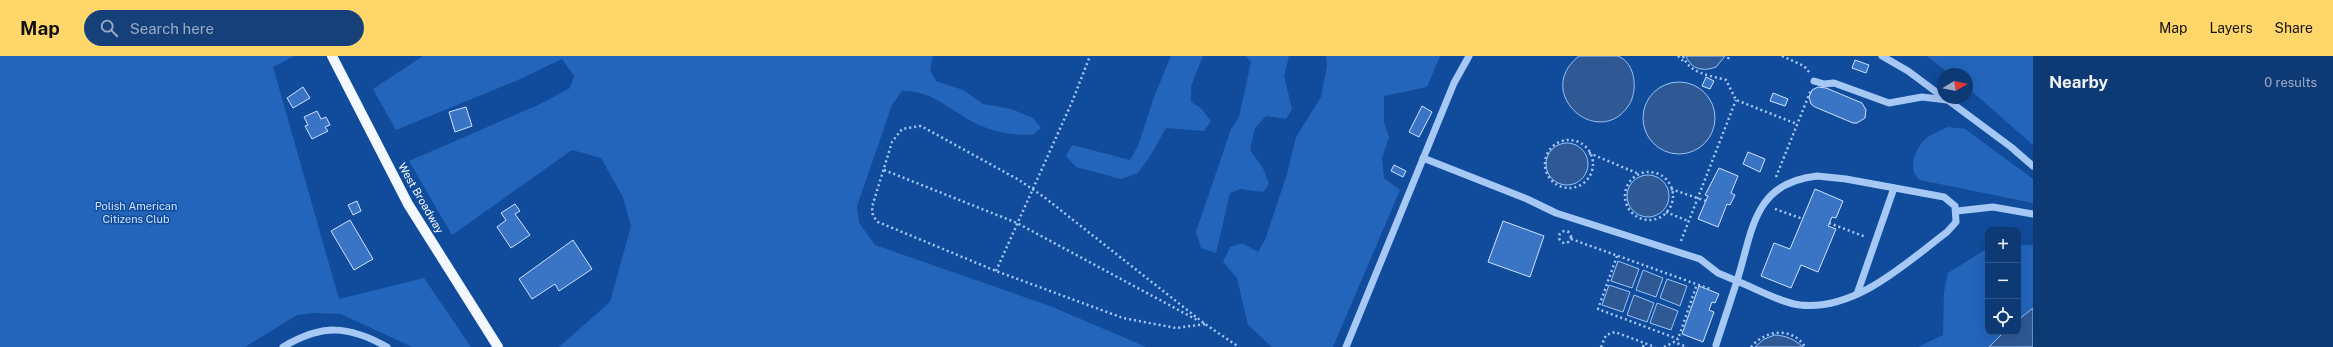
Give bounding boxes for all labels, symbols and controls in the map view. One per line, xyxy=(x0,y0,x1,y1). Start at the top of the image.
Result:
search box xyxy=(84,10,364,46)
text: Map xyxy=(20,17,60,39)
icon: search xyxy=(98,17,120,39)
text: Search here xyxy=(130,20,214,37)
text: Map xyxy=(2159,20,2187,36)
text: Layers xyxy=(2209,20,2253,36)
text: Share xyxy=(2275,20,2313,36)
north arrow xyxy=(1937,68,1973,104)
text: Nearby xyxy=(2049,72,2108,92)
text: 0 results xyxy=(2264,75,2317,90)
street label: West Broadway xyxy=(396,161,446,235)
park label: Polish American Citizens Club xyxy=(95,200,177,225)
map controls xyxy=(1985,227,2021,335)
button: + xyxy=(1985,227,2021,263)
button: − xyxy=(1985,263,2021,299)
button: locate xyxy=(1985,299,2021,335)

